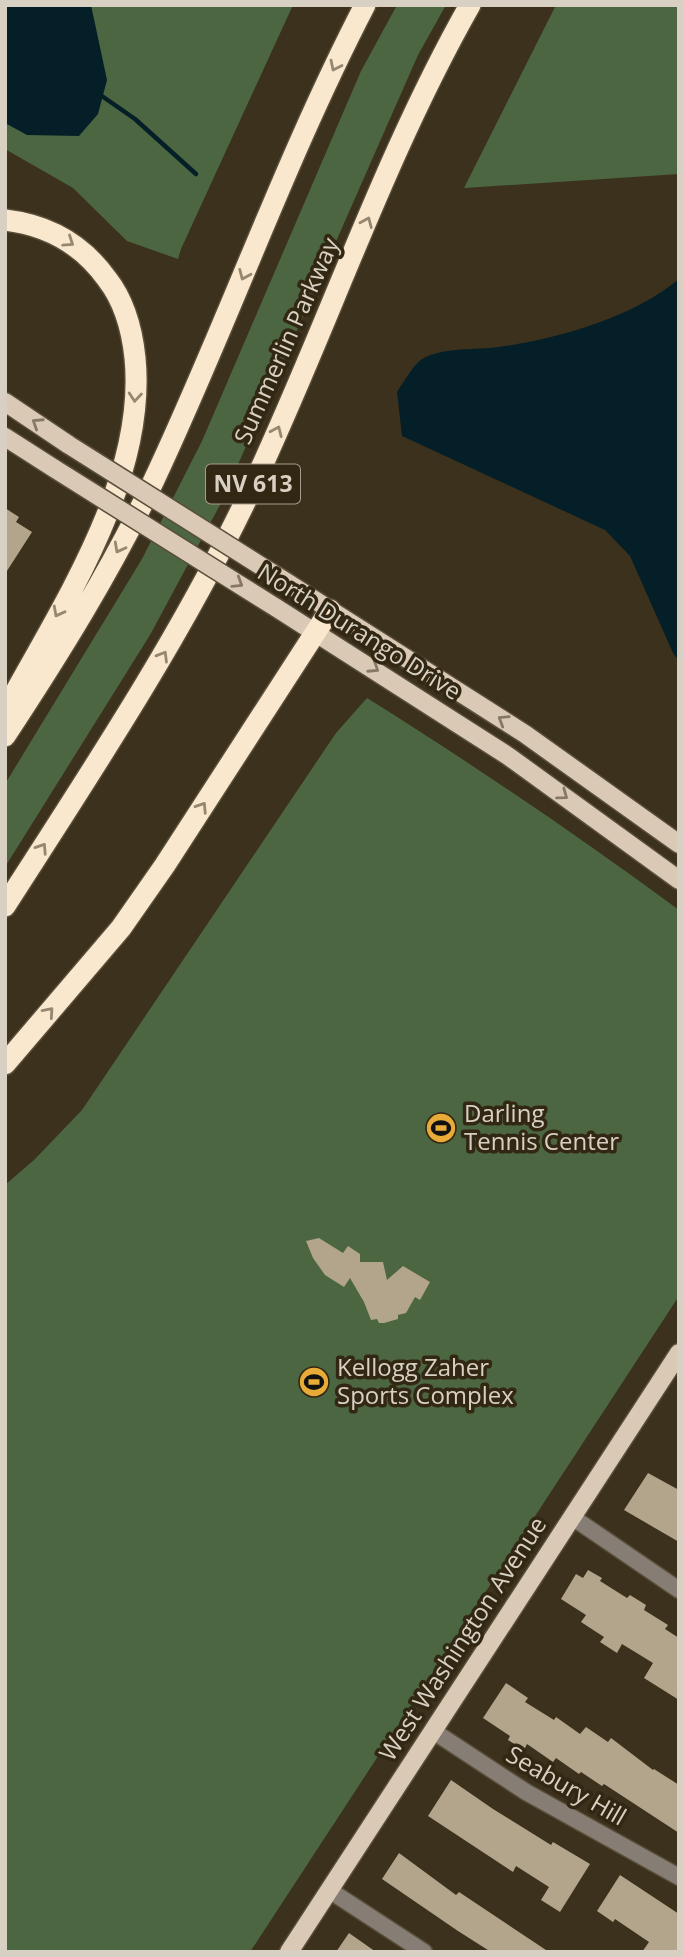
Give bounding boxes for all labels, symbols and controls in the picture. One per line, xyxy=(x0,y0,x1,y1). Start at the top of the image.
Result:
one-way arrow xyxy=(329,59,343,71)
one-way arrow xyxy=(359,217,373,229)
street label: Summerlin Parkway xyxy=(225,231,346,449)
one-way arrow xyxy=(61,233,74,246)
one-way arrow xyxy=(238,268,252,280)
one-way arrow xyxy=(128,391,143,403)
one-way arrow xyxy=(32,419,45,432)
one-way arrow xyxy=(268,425,282,437)
road number: NV 613 xyxy=(206,464,300,504)
one-way arrow xyxy=(113,541,127,554)
street label: North Durango Drive xyxy=(252,555,468,707)
one-way arrow xyxy=(230,575,243,588)
one-way arrow xyxy=(53,605,67,617)
one-way arrow xyxy=(155,650,168,663)
one-way arrow xyxy=(366,660,379,673)
one-way arrow xyxy=(497,715,510,728)
one-way arrow xyxy=(555,787,568,799)
one-way arrow xyxy=(194,802,207,815)
one-way arrow xyxy=(34,843,46,856)
one-way arrow xyxy=(41,1007,53,1020)
place label: Darling Tennis Center xyxy=(464,1096,619,1157)
sports icon: Darling Tennis Center xyxy=(424,1111,458,1145)
place label: Kellogg Zaher Sports Complex xyxy=(337,1350,514,1411)
sports icon: Kellogg Zaher Sports Complex xyxy=(297,1365,331,1399)
street label: West Washington Avenue xyxy=(370,1510,553,1767)
street label: Seabury Hill xyxy=(501,1737,633,1832)

